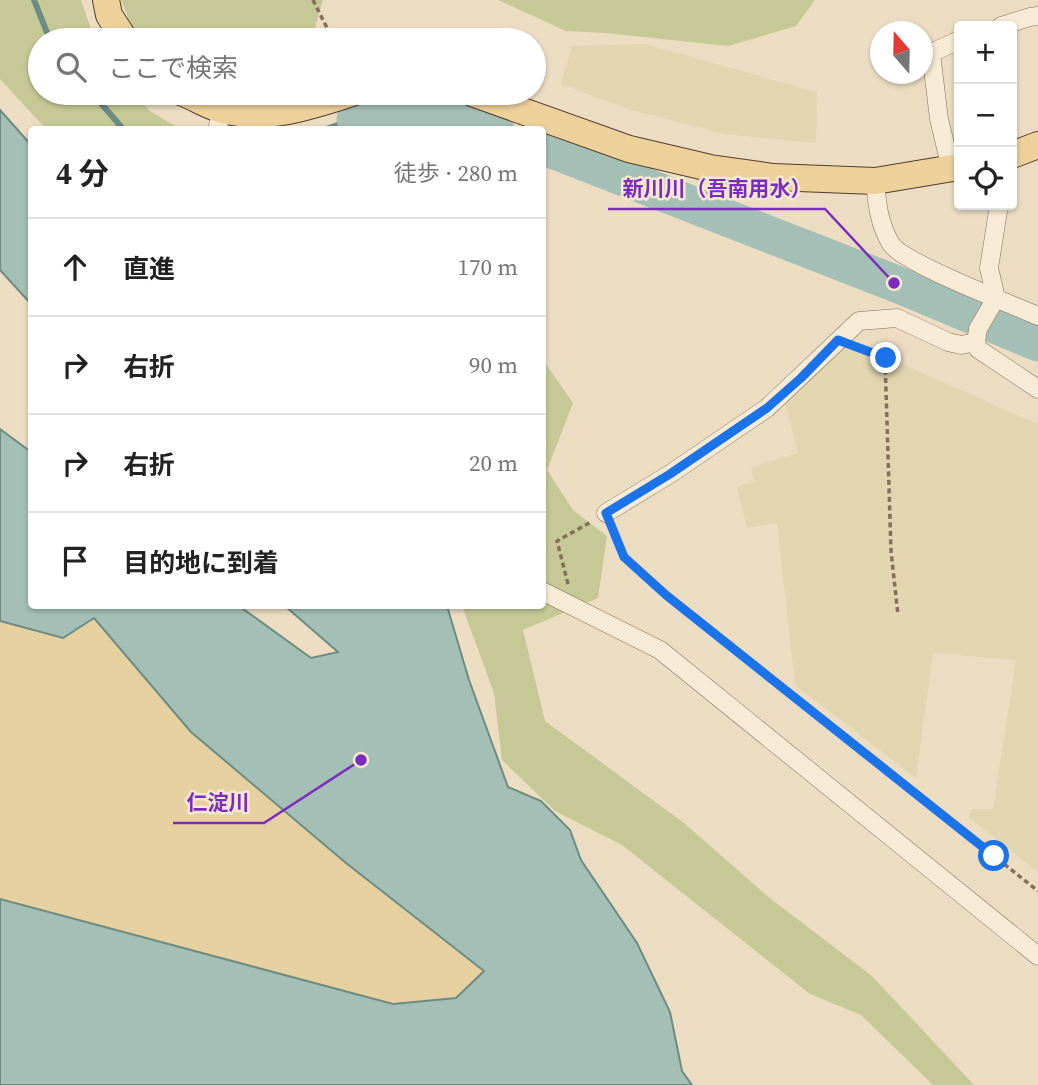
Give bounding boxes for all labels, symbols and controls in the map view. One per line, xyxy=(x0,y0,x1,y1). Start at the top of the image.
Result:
north arrow xyxy=(870,21,933,84)
map controls xyxy=(954,21,1017,210)
button: + xyxy=(954,21,1017,84)
search box xyxy=(28,28,546,105)
icon: search xyxy=(52,48,90,86)
text: ここで検索 xyxy=(108,50,238,86)
button: − xyxy=(954,84,1017,147)
button: locate xyxy=(954,147,1017,210)
text: 4 分 xyxy=(56,153,109,194)
text: 徒歩 · 280 m xyxy=(394,157,518,189)
callout: 新川川（吾南用水） xyxy=(608,167,825,209)
text: 新川川（吾南用水） xyxy=(623,174,812,203)
icon: ahead xyxy=(56,248,94,286)
text: 直進 xyxy=(123,251,175,287)
text: 170 m xyxy=(457,251,518,283)
route end xyxy=(870,342,901,373)
icon: right xyxy=(56,346,94,384)
text: 右折 xyxy=(123,349,175,385)
text: 90 m xyxy=(469,349,518,381)
icon: right xyxy=(56,444,94,482)
text: 右折 xyxy=(123,447,175,483)
text: 20 m xyxy=(469,447,518,479)
icon: arrive xyxy=(56,542,94,580)
text: 目的地に到着 xyxy=(123,545,279,581)
callout: 仁淀川 xyxy=(173,781,264,823)
text: 仁淀川 xyxy=(187,788,250,817)
route start xyxy=(978,840,1009,871)

